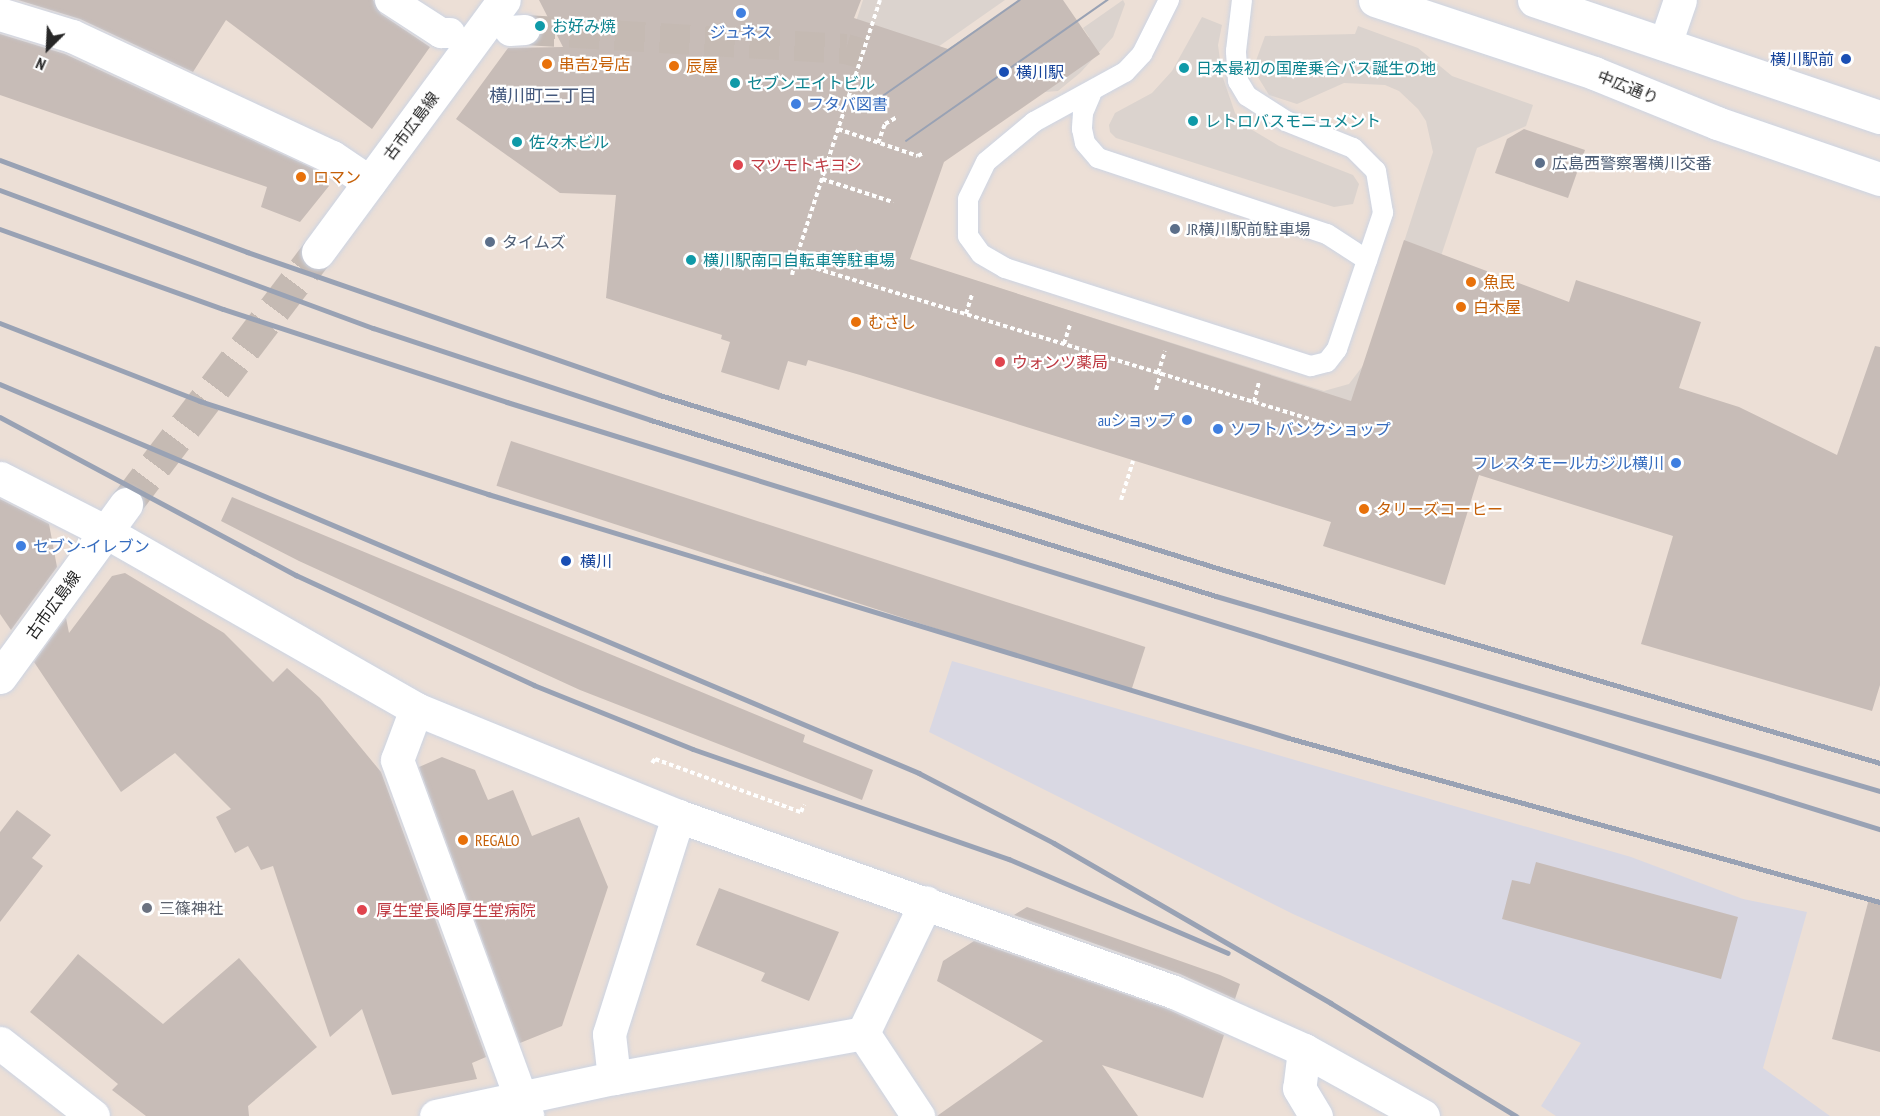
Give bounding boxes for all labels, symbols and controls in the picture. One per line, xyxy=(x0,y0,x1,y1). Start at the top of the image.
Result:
marker: ジュネス xyxy=(734,6,748,20)
place label: お好み焼 xyxy=(552,16,616,36)
north arrow xyxy=(18,18,78,78)
marker: お好み焼 xyxy=(533,19,547,33)
place label: ジュネス xyxy=(709,22,773,42)
place label: 横川駅前 xyxy=(1770,49,1834,69)
marker: 横川駅前 xyxy=(1839,52,1853,66)
text: N xyxy=(33,54,49,75)
place label: 串吉2号店 xyxy=(559,54,630,74)
place label: 辰屋 xyxy=(686,56,718,76)
marker: 串吉2号店 xyxy=(540,57,554,71)
place label: 日本最初の国産乗合バス誕生の地 xyxy=(1196,58,1436,78)
marker: 辰屋 xyxy=(667,59,681,73)
marker: 日本最初の国産乗合バス誕生の地 xyxy=(1177,61,1191,75)
place label: 横川駅 xyxy=(1016,62,1064,82)
marker: 横川駅 xyxy=(997,65,1011,79)
street label: 中広通り xyxy=(1595,66,1661,108)
place label: セブンエイトビル xyxy=(747,73,875,93)
marker: セブンエイトビル xyxy=(728,76,742,90)
district label: 横川町三丁目 xyxy=(489,85,597,107)
street label: 古市広島線 xyxy=(379,88,443,164)
place label: フタバ図書 xyxy=(808,94,888,114)
marker: フタバ図書 xyxy=(789,97,803,111)
place label: レトロバスモニュメント xyxy=(1205,111,1381,131)
marker: レトロバスモニュメント xyxy=(1186,114,1200,128)
place label: 佐々木ビル xyxy=(529,132,609,152)
marker: 佐々木ビル xyxy=(510,135,524,149)
place label: 広島西警察署横川交番 xyxy=(1552,153,1712,173)
place label: マツモトキヨシ xyxy=(750,155,862,175)
marker: 広島西警察署横川交番 xyxy=(1533,156,1547,170)
marker: マツモトキヨシ xyxy=(731,158,745,172)
place label: ロマン xyxy=(313,167,361,187)
marker: ロマン xyxy=(294,170,308,184)
place label: JR横川駅前駐車場 xyxy=(1187,219,1311,239)
marker: JR横川駅前駐車場 xyxy=(1168,222,1182,236)
place label: タイムズ xyxy=(502,232,566,252)
marker: タイムズ xyxy=(483,235,497,249)
place label: 横川駅南口自転車等駐車場 xyxy=(703,250,895,270)
marker: 横川駅南口自転車等駐車場 xyxy=(684,253,698,267)
place label: 魚民 xyxy=(1483,272,1515,292)
marker: 魚民 xyxy=(1464,275,1478,289)
place label: 白木屋 xyxy=(1473,297,1521,317)
marker: 白木屋 xyxy=(1454,300,1468,314)
place label: むさし xyxy=(868,312,916,332)
marker: むさし xyxy=(849,315,863,329)
place label: ウォンツ薬局 xyxy=(1012,352,1108,372)
marker: ウォンツ薬局 xyxy=(993,355,1007,369)
place label: auショップ xyxy=(1098,410,1175,430)
marker: auショップ xyxy=(1180,413,1194,427)
place label: ソフトバンクショップ xyxy=(1230,419,1390,439)
marker: ソフトバンクショップ xyxy=(1211,422,1225,436)
place label: フレスタモールカジル横川 xyxy=(1472,453,1664,473)
marker: フレスタモールカジル横川 xyxy=(1669,456,1683,470)
place label: タリーズコーヒー xyxy=(1376,499,1504,519)
marker: タリーズコーヒー xyxy=(1357,502,1371,516)
place label: セブン-イレブン xyxy=(33,536,150,556)
marker: セブン-イレブン xyxy=(14,539,28,553)
place label: 横川 xyxy=(580,551,612,571)
marker: 横川 xyxy=(557,552,575,570)
street label: 古市広島線 xyxy=(22,567,84,643)
place label: REGALO xyxy=(475,830,519,850)
marker: REGALO xyxy=(456,833,470,847)
place label: 三篠神社 xyxy=(159,898,223,918)
place label: 厚生堂長崎厚生堂病院 xyxy=(376,900,536,920)
marker: 三篠神社 xyxy=(140,901,154,915)
marker: 厚生堂長崎厚生堂病院 xyxy=(353,901,371,919)

